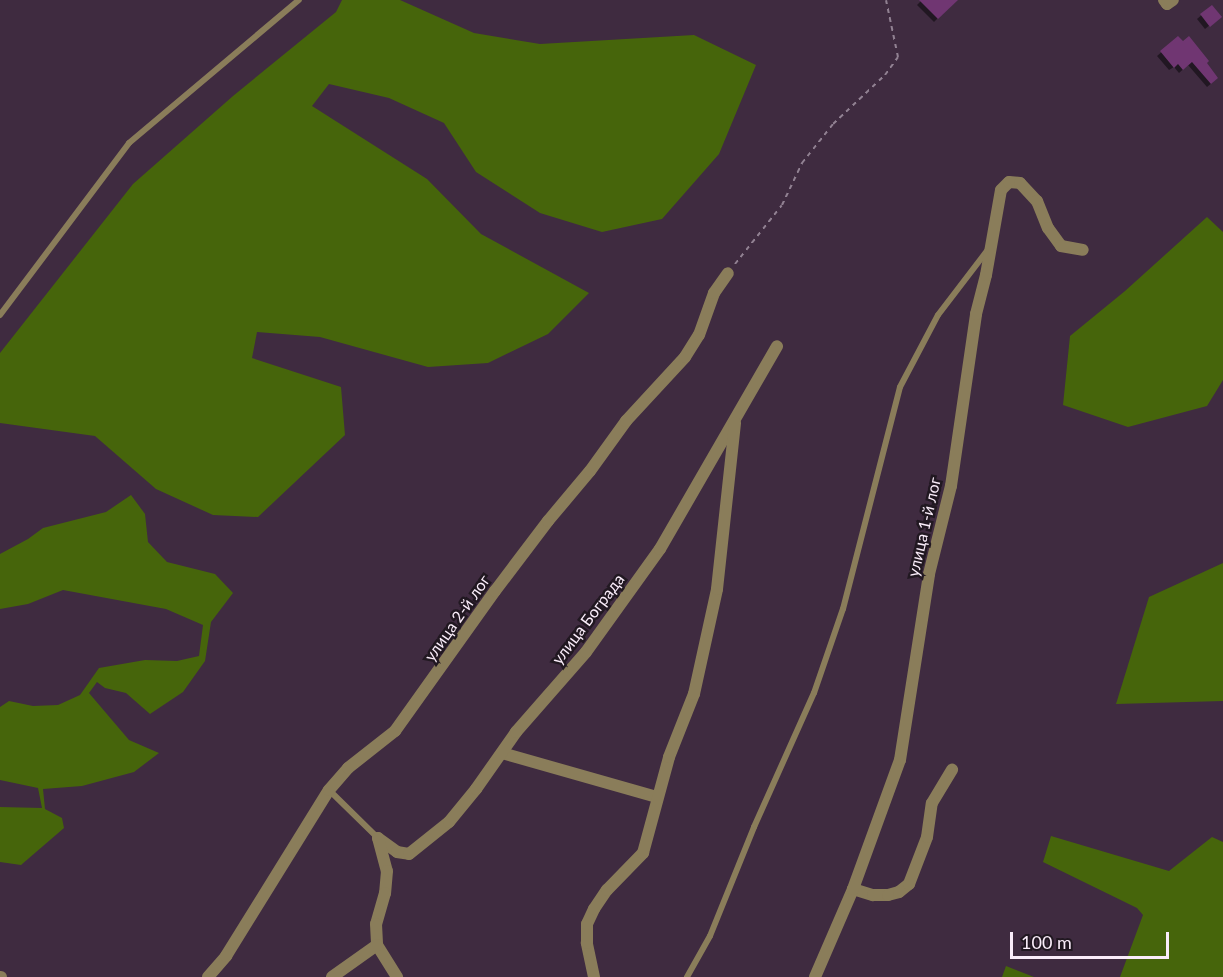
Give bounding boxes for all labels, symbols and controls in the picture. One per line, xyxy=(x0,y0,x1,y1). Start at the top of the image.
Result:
street label: улица 1-й лог xyxy=(903,475,945,579)
street label: улица Бограда xyxy=(548,570,628,668)
street label: улица 2-й лог xyxy=(420,571,494,665)
scale bar xyxy=(1013,920,1172,958)
text: 100 m xyxy=(1021,931,1072,953)

